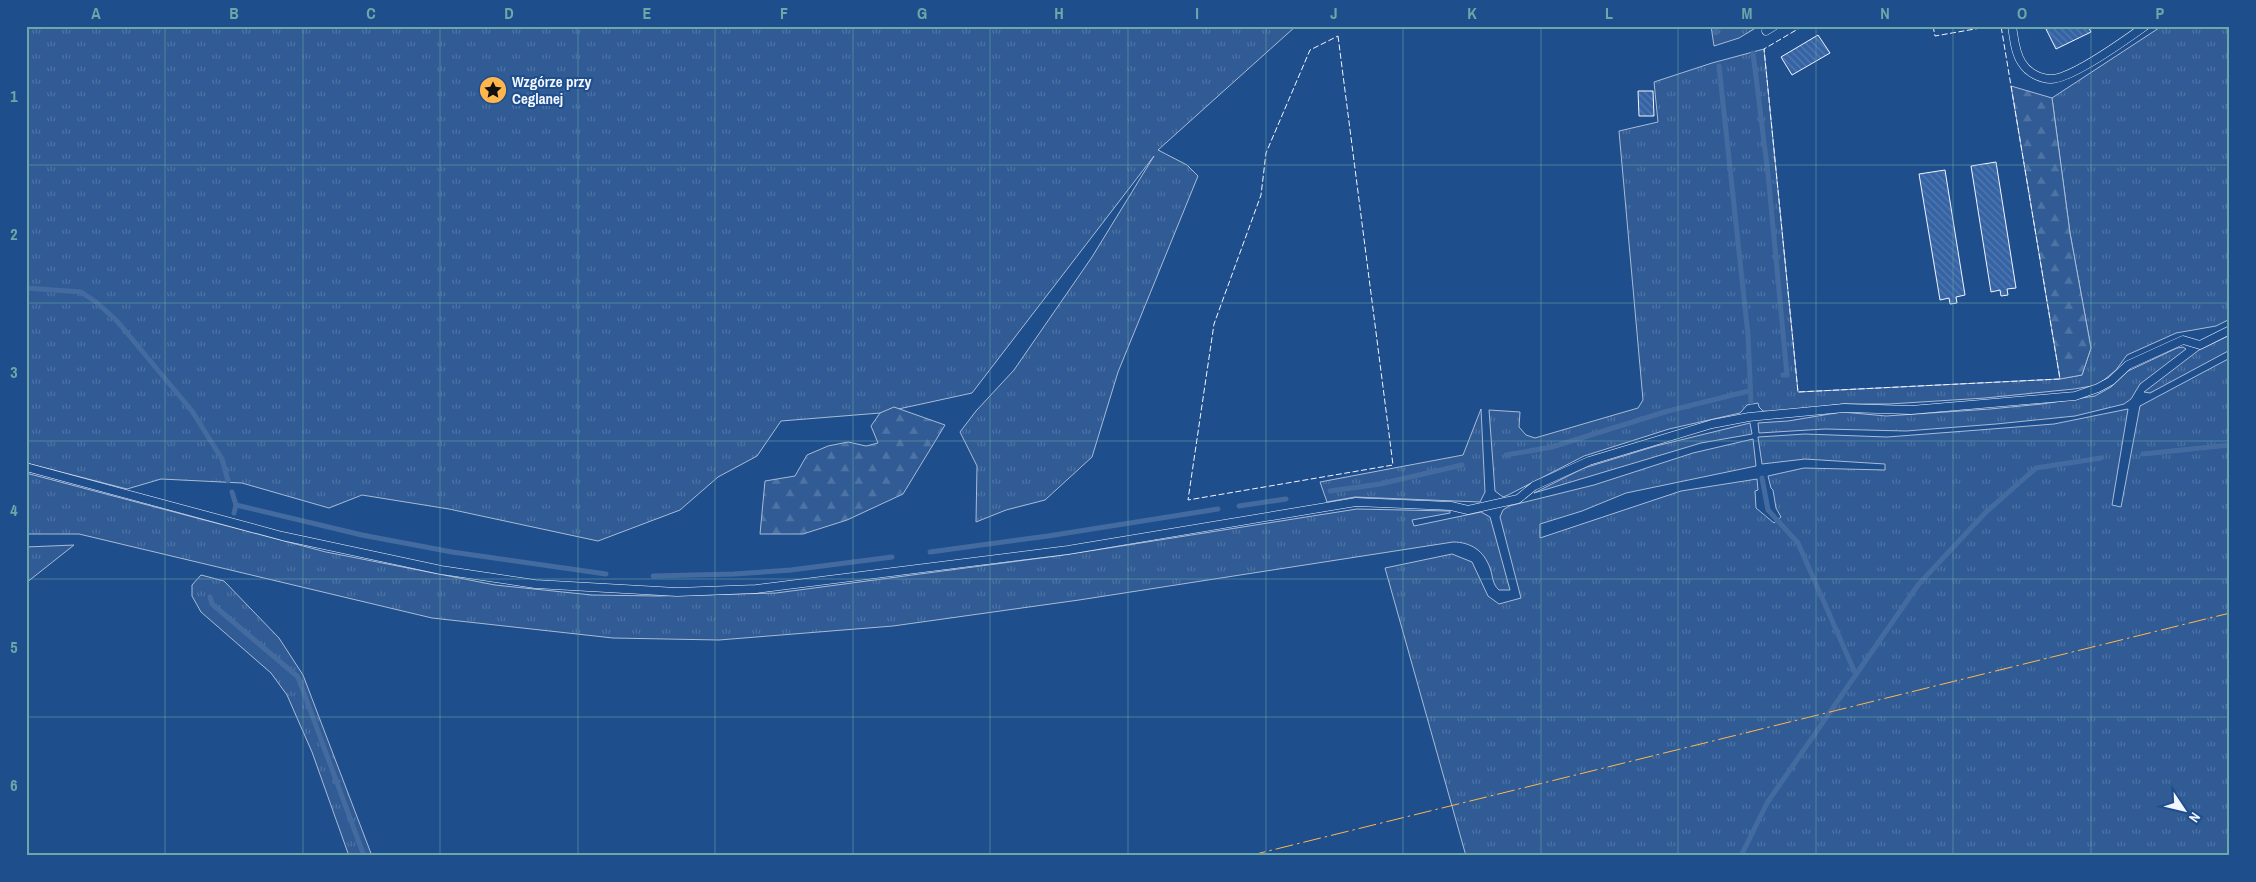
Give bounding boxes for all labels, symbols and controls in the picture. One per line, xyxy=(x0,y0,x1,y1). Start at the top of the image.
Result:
text: A xyxy=(91,2,101,24)
text: B xyxy=(229,2,239,24)
text: C xyxy=(366,2,376,24)
text: D xyxy=(504,2,514,24)
text: E xyxy=(643,2,652,24)
text: F xyxy=(780,2,788,24)
text: G xyxy=(917,2,927,24)
text: H xyxy=(1054,2,1064,24)
text: I xyxy=(1195,2,1199,24)
text: J xyxy=(1330,2,1338,24)
text: K xyxy=(1467,2,1477,24)
text: L xyxy=(1605,2,1613,24)
text: M xyxy=(1742,2,1753,24)
text: N xyxy=(1880,2,1890,24)
text: O xyxy=(2017,2,2027,24)
text: P xyxy=(2156,2,2165,24)
place label: Wzgórze przy Ceglanej xyxy=(512,71,591,109)
place icon: Wzgórze przy Ceglanej xyxy=(478,75,508,105)
text: 1 xyxy=(10,85,18,107)
text: 2 xyxy=(10,223,18,245)
text: 3 xyxy=(10,361,18,383)
text: 4 xyxy=(10,499,18,521)
text: 5 xyxy=(10,636,18,658)
text: 6 xyxy=(10,774,18,796)
north arrow xyxy=(2158,784,2208,834)
text: N xyxy=(2185,809,2204,826)

